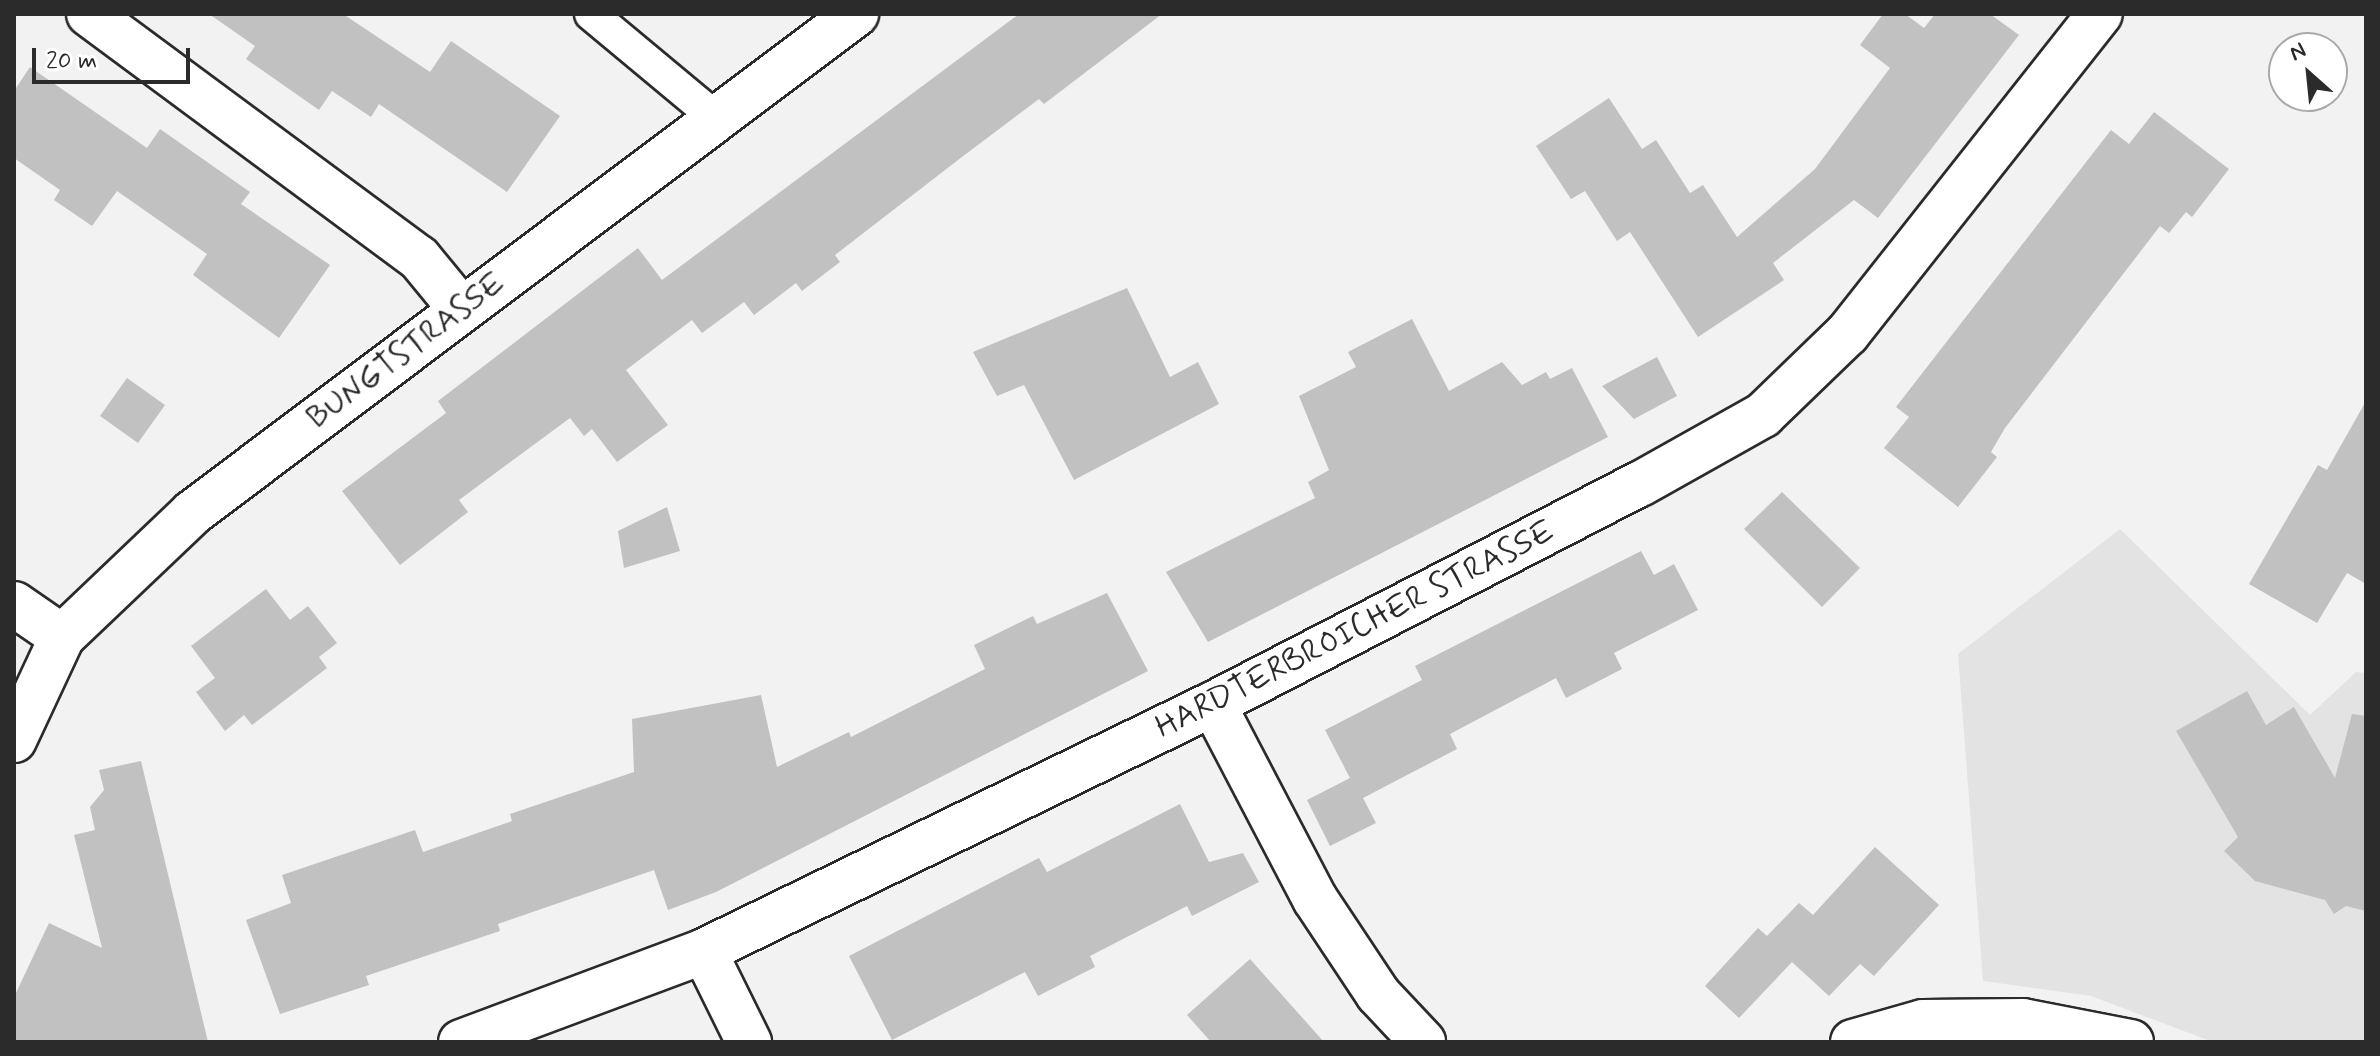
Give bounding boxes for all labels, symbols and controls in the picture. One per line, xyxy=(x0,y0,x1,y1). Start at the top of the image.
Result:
scale bar xyxy=(36,32,194,82)
north arrow xyxy=(2268,32,2348,112)
text: N xyxy=(2285,37,2311,68)
text: 20 m xyxy=(46,46,97,77)
street label: BUNGTSTRASSE xyxy=(300,264,512,438)
street label: HARDTERBROICHER STRASSE xyxy=(1147,512,1563,748)

